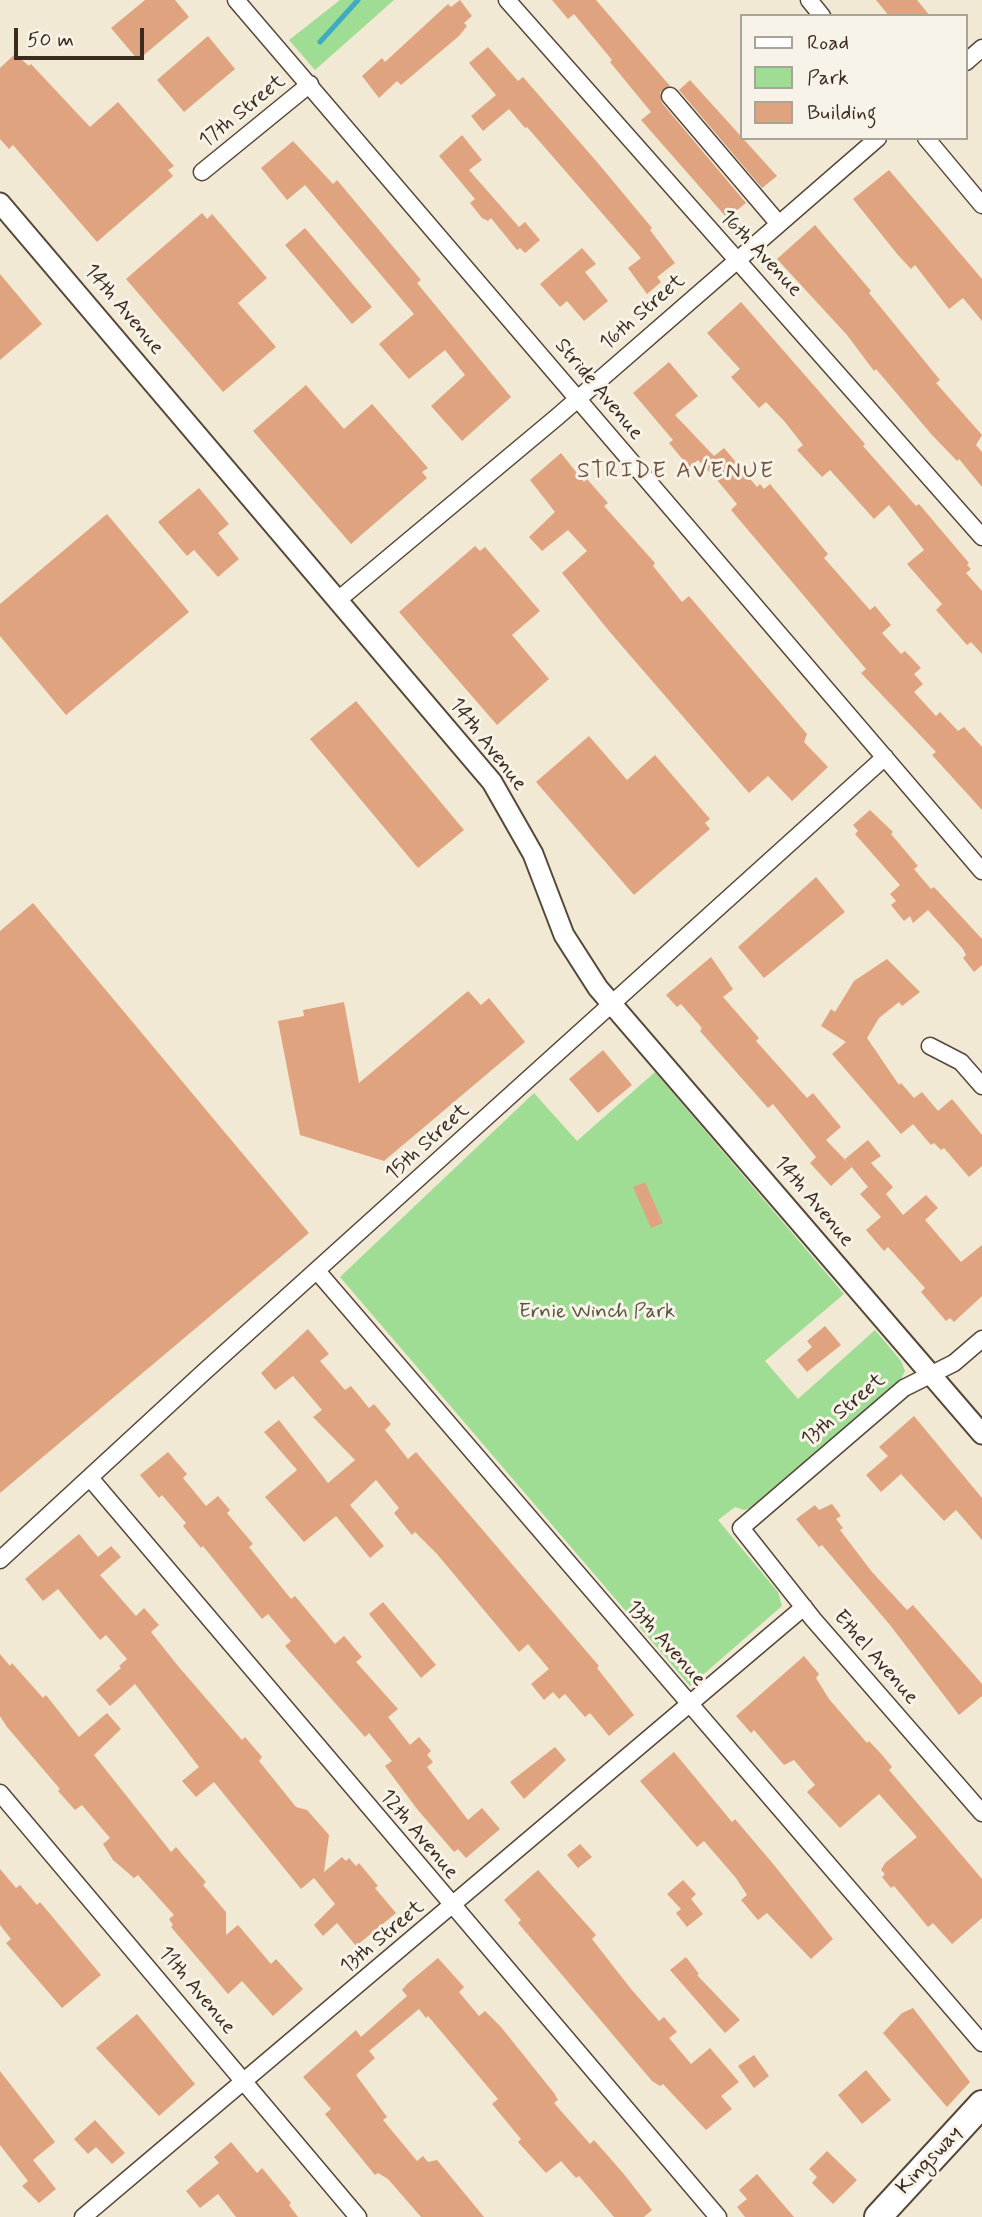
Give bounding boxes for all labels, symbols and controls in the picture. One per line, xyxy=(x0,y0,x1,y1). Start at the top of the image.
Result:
scale bar xyxy=(18,14,147,58)
legend xyxy=(740,14,968,140)
text: 50 m xyxy=(27,26,74,54)
text: Road xyxy=(807,29,849,57)
text: Park xyxy=(807,64,849,92)
street label: 17th Street xyxy=(195,70,291,154)
text: Building xyxy=(807,99,877,127)
street label: 16th Avenue xyxy=(713,205,807,303)
street label: 14th Avenue xyxy=(78,259,168,361)
street label: 16th Street xyxy=(595,269,691,357)
street label: Stride Avenue xyxy=(548,334,648,446)
district label: STRIDE AVENUE xyxy=(573,458,779,486)
street label: 14th Avenue xyxy=(443,693,531,797)
street label: 15th Street xyxy=(381,1099,475,1187)
street label: 14th Avenue xyxy=(768,1151,858,1253)
park label: Ernie Winch Park xyxy=(519,1300,675,1326)
street label: 13th Street xyxy=(797,1369,891,1453)
street label: 13th Avenue xyxy=(620,1596,710,1692)
street label: Ethel Avenue xyxy=(827,1606,923,1710)
street label: 12th Avenue xyxy=(373,1785,463,1885)
street label: 13th Street xyxy=(336,1896,430,1980)
street label: 11th Avenue xyxy=(152,1942,240,2040)
street label: Kingsway xyxy=(892,2121,968,2201)

